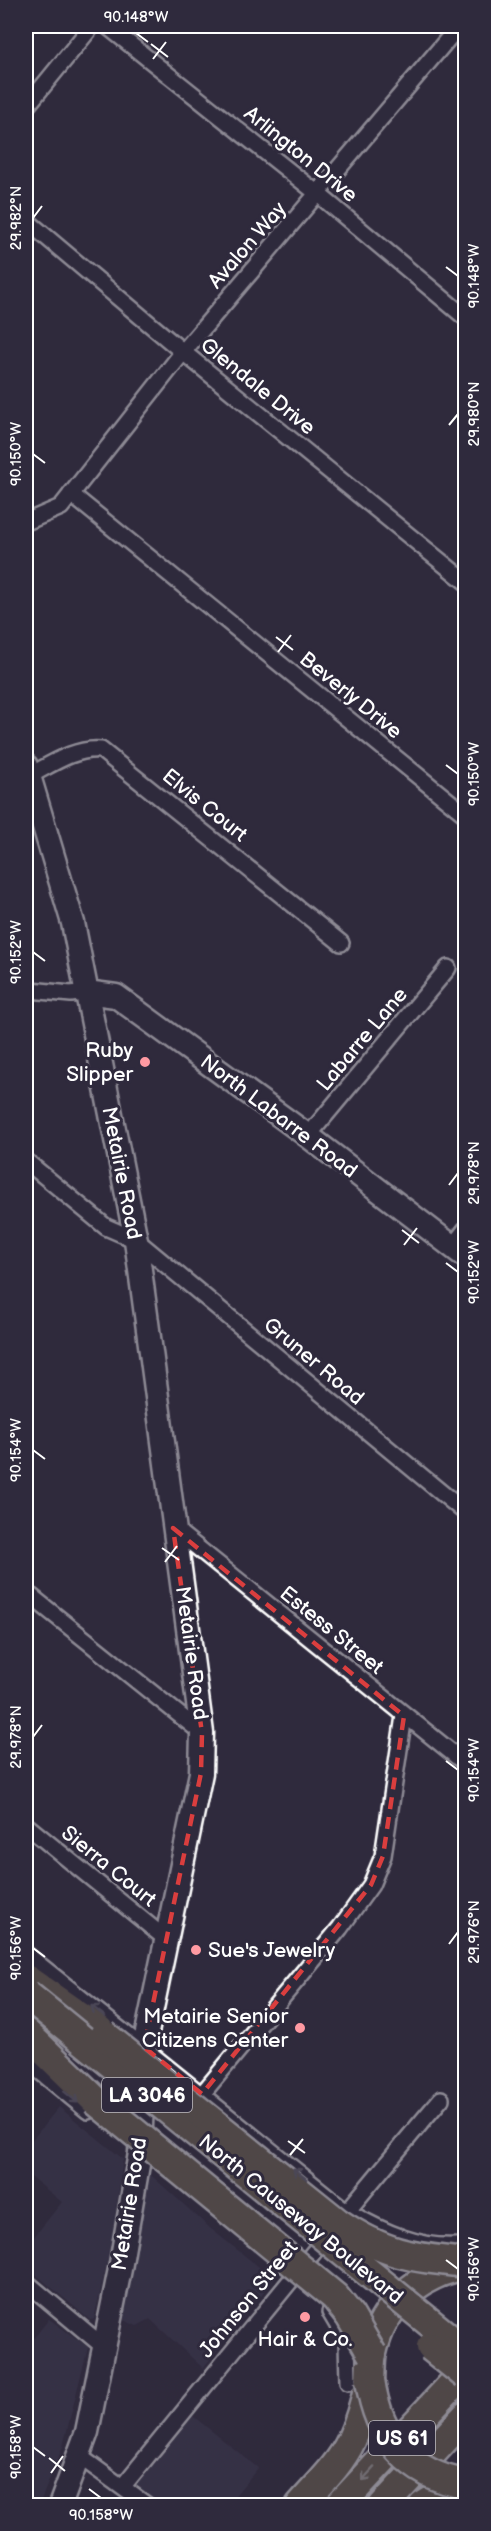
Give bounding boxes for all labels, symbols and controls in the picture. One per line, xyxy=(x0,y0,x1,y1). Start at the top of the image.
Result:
text: 90.148°W xyxy=(104,8,169,27)
street label: Arlington Drive xyxy=(239,101,362,208)
text: 29.982°N xyxy=(7,186,26,250)
street label: Avalon Way xyxy=(203,197,292,294)
text: 90.148°W xyxy=(465,243,484,308)
street label: Glendale Drive xyxy=(195,332,320,440)
text: 29.980°N xyxy=(465,382,484,446)
text: 90.150°W xyxy=(7,422,26,486)
street label: Beverly Drive xyxy=(294,647,407,744)
text: 90.150°W xyxy=(465,742,484,806)
street label: Elvis Court xyxy=(157,764,253,848)
text: 90.152°W xyxy=(7,920,26,984)
street label: Labarre Lane xyxy=(312,982,413,1096)
place label: Ruby Slipper xyxy=(66,1038,134,1087)
street label: North Labarre Road xyxy=(195,1049,362,1184)
marker: Ruby Slipper xyxy=(138,1055,152,1069)
street label: Metairie Road xyxy=(96,1105,147,1242)
text: 29.978°N xyxy=(465,1141,484,1205)
text: 90.152°W xyxy=(465,1240,484,1304)
street label: Gruner Road xyxy=(258,1312,369,1411)
text: 90.154°W xyxy=(7,1418,26,1482)
street label: Estess Street xyxy=(275,1581,389,1680)
street label: Metairie Road xyxy=(170,1585,213,1721)
text: 29.978°N xyxy=(7,1705,26,1769)
text: 90.154°W xyxy=(465,1738,484,1802)
street label: Sierra Court xyxy=(56,1820,162,1913)
text: 29.976°N xyxy=(465,1900,484,1964)
text: 90.156°W xyxy=(7,1916,26,1980)
place label: Sue's Jewelry xyxy=(208,1938,336,1963)
marker: Sue's Jewelry xyxy=(189,1943,203,1957)
one-way arrow xyxy=(90,2004,106,2017)
place label: Metairie Senior Citizens Center xyxy=(142,2004,288,2053)
marker: Metairie Senior Citizens Center xyxy=(293,2021,307,2035)
road number: LA 3046 xyxy=(102,2078,192,2112)
one-way arrow xyxy=(63,2090,79,2103)
street label: North Causeway Boulevard xyxy=(193,2129,408,2310)
street label: Metairie Road xyxy=(107,2136,152,2273)
one-way arrow xyxy=(292,2168,308,2181)
street label: Johnson Street xyxy=(194,2235,303,2363)
text: 90.156°W xyxy=(465,2237,484,2301)
marker: Hair & Co. xyxy=(298,2310,312,2324)
place label: Hair & Co. xyxy=(257,2327,353,2352)
text: 90.158°W xyxy=(7,2415,26,2479)
road number: US 61 xyxy=(369,2421,435,2455)
one-way arrow xyxy=(361,2466,375,2481)
text: 90.158°W xyxy=(69,2506,133,2525)

